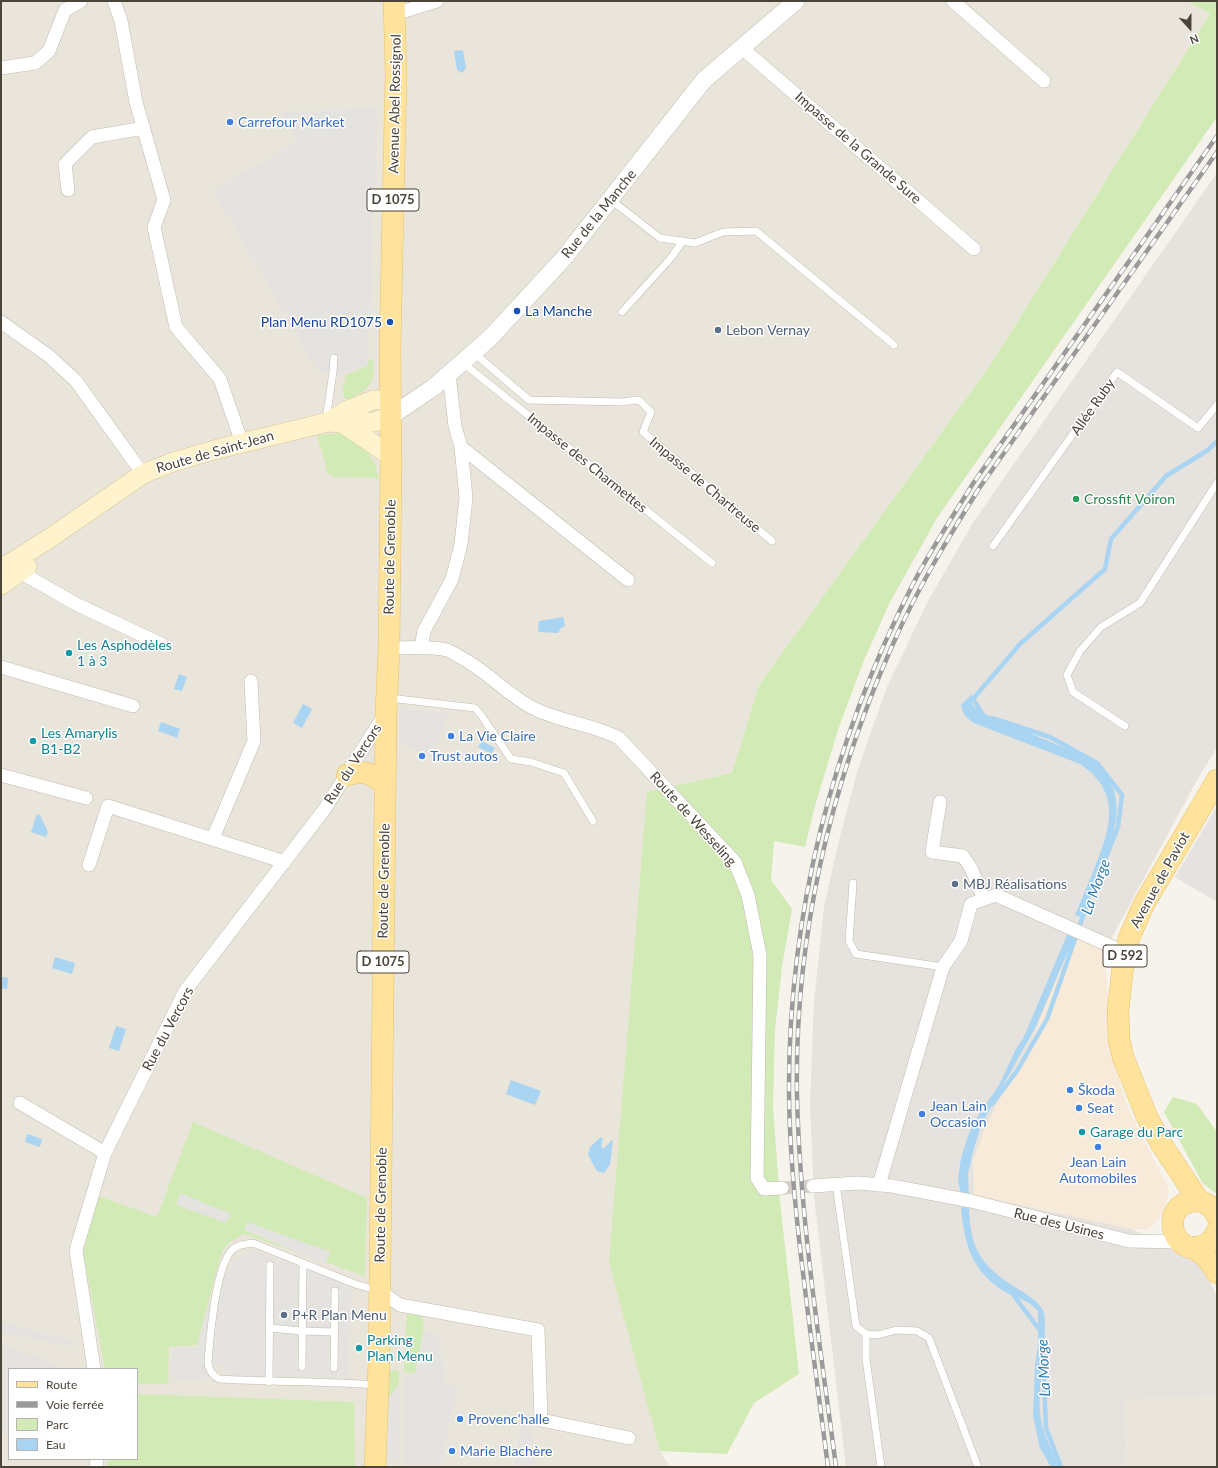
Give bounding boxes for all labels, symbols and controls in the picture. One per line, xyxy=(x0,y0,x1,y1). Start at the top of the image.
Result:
north arrow xyxy=(1170,8,1210,48)
text: N xyxy=(1188,32,1201,47)
street label: Avenue Abel Rossignol xyxy=(385,34,405,174)
street label: Impasse de la Grande Sure xyxy=(791,89,925,207)
place label: Carrefour Market xyxy=(238,114,345,130)
marker: Carrefour Market xyxy=(225,117,235,127)
street label: Rue de la Manche xyxy=(558,166,640,262)
road number: D 1075 xyxy=(367,189,419,211)
place label: La Manche xyxy=(525,303,592,319)
marker: La Manche xyxy=(512,306,522,316)
place label: Plan Menu RD1075 xyxy=(261,314,382,330)
marker: Plan Menu RD1075 xyxy=(385,317,395,327)
place label: Lebon Vernay xyxy=(726,322,810,338)
marker: Lebon Vernay xyxy=(713,325,723,335)
street label: Allée Ruby xyxy=(1067,375,1119,439)
street label: Impasse des Charmettes xyxy=(524,410,650,516)
street label: Route de Saint-Jean xyxy=(154,427,276,477)
street label: Impasse de Chartreuse xyxy=(646,434,764,536)
place label: Crossfit Voiron xyxy=(1084,491,1175,507)
marker: Crossfit Voiron xyxy=(1071,494,1081,504)
street label: Route de Grenoble xyxy=(381,499,399,615)
place label: Les Asphodèles 1 à 3 xyxy=(77,637,172,670)
marker: Les Asphodèles 1 à 3 xyxy=(64,648,74,658)
street label: Rue du Vercors xyxy=(321,721,385,807)
place label: Les Amarylis B1-B2 xyxy=(41,725,118,758)
place label: La Vie Claire xyxy=(459,728,536,744)
marker: La Vie Claire xyxy=(446,731,456,741)
marker: Les Amarylis B1-B2 xyxy=(28,736,38,746)
place label: Trust autos xyxy=(430,748,498,764)
marker: Trust autos xyxy=(417,751,427,761)
street label: Route de Wesseling xyxy=(646,768,740,870)
street label: Route de Grenoble xyxy=(375,823,393,939)
street label: Avenue de Paviot xyxy=(1127,829,1193,931)
water label: La Morge xyxy=(1078,857,1114,917)
place label: MBJ Réalisations xyxy=(963,876,1067,892)
marker: MBJ Réalisations xyxy=(950,879,960,889)
road number: D 592 xyxy=(1103,945,1147,967)
road number: D 1075 xyxy=(357,951,409,973)
street label: Rue du Vercors xyxy=(139,984,197,1074)
place label: Škoda xyxy=(1078,1082,1115,1098)
marker: Škoda xyxy=(1065,1085,1075,1095)
place label: Jean Lain Occasion xyxy=(930,1098,987,1130)
place label: Seat xyxy=(1087,1100,1114,1116)
marker: Seat xyxy=(1074,1103,1084,1113)
marker: Jean Lain Occasion xyxy=(917,1109,927,1119)
place label: Garage du Parc xyxy=(1090,1124,1183,1140)
marker: Garage du Parc xyxy=(1077,1127,1087,1137)
marker: Jean Lain Automobiles xyxy=(1093,1142,1103,1152)
street label: Route de Grenoble xyxy=(372,1147,390,1263)
place label: Jean Lain Automobiles xyxy=(1059,1154,1137,1186)
street label: Rue des Usines xyxy=(1012,1205,1106,1243)
place label: P+R Plan Menu xyxy=(292,1307,387,1323)
marker: P+R Plan Menu xyxy=(279,1310,289,1320)
place label: Parking Plan Menu xyxy=(367,1332,433,1364)
water label: La Morge xyxy=(1033,1339,1055,1397)
marker: Parking Plan Menu xyxy=(354,1343,364,1353)
legend xyxy=(8,1368,138,1460)
text: Route xyxy=(46,1377,77,1392)
text: Voie ferrée xyxy=(46,1397,104,1412)
place label: Provenc'halle xyxy=(468,1411,549,1427)
marker: Provenc'halle xyxy=(455,1414,465,1424)
text: Parc xyxy=(46,1417,69,1432)
text: Eau xyxy=(46,1437,66,1452)
place label: Marie Blachère xyxy=(460,1443,552,1459)
marker: Marie Blachère xyxy=(447,1446,457,1456)

